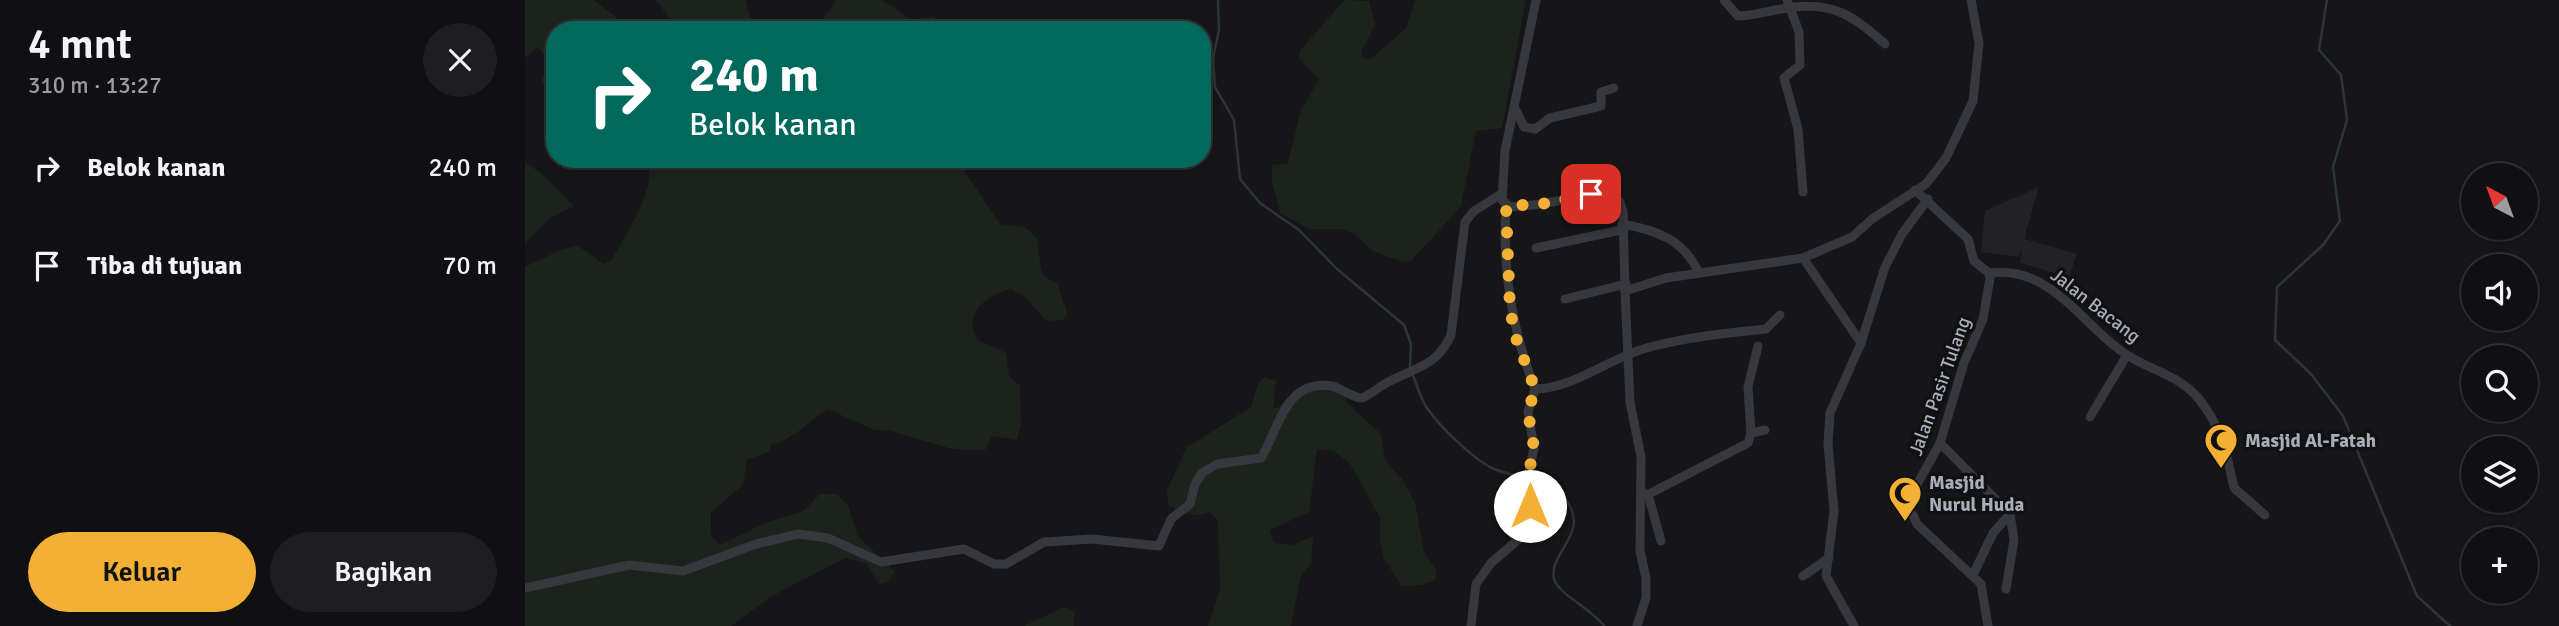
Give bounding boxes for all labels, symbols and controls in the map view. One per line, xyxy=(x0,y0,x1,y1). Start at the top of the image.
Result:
text: 4 mnt xyxy=(28,19,132,70)
button: close xyxy=(423,23,497,97)
text: 240 m xyxy=(689,45,819,105)
icon: right xyxy=(574,49,665,140)
text: 310 m · 13:27 xyxy=(28,71,162,100)
text: Belok kanan xyxy=(689,105,857,144)
icon: right xyxy=(28,149,66,187)
text: Belok kanan xyxy=(87,152,225,184)
text: 240 m xyxy=(428,152,497,184)
north arrow xyxy=(2461,163,2537,240)
map controls xyxy=(2461,163,2538,604)
pin xyxy=(1561,164,1621,224)
icon: arrive xyxy=(1572,175,1610,213)
icon: arrive xyxy=(28,247,66,285)
text: Tiba di tujuan xyxy=(87,250,242,282)
text: 70 m xyxy=(442,250,497,282)
button: sound xyxy=(2461,254,2538,331)
street label: Jalan Bacang xyxy=(2046,263,2145,348)
street label: Jalan Pasir Tulang xyxy=(1904,314,1976,459)
button: search xyxy=(2461,345,2538,422)
mosque icon: Masjid Al-Fatah xyxy=(2202,421,2240,470)
place label: Masjid Al-Fatah xyxy=(2245,429,2376,453)
button: layers xyxy=(2461,436,2538,513)
position arrow xyxy=(1493,469,1567,543)
place label: Masjid Nurul Huda xyxy=(1929,471,2024,517)
mosque icon: Masjid Nurul Huda xyxy=(1886,474,1924,523)
button: + xyxy=(2461,527,2538,604)
button: Keluar xyxy=(28,532,256,612)
button: Bagikan xyxy=(270,532,497,612)

